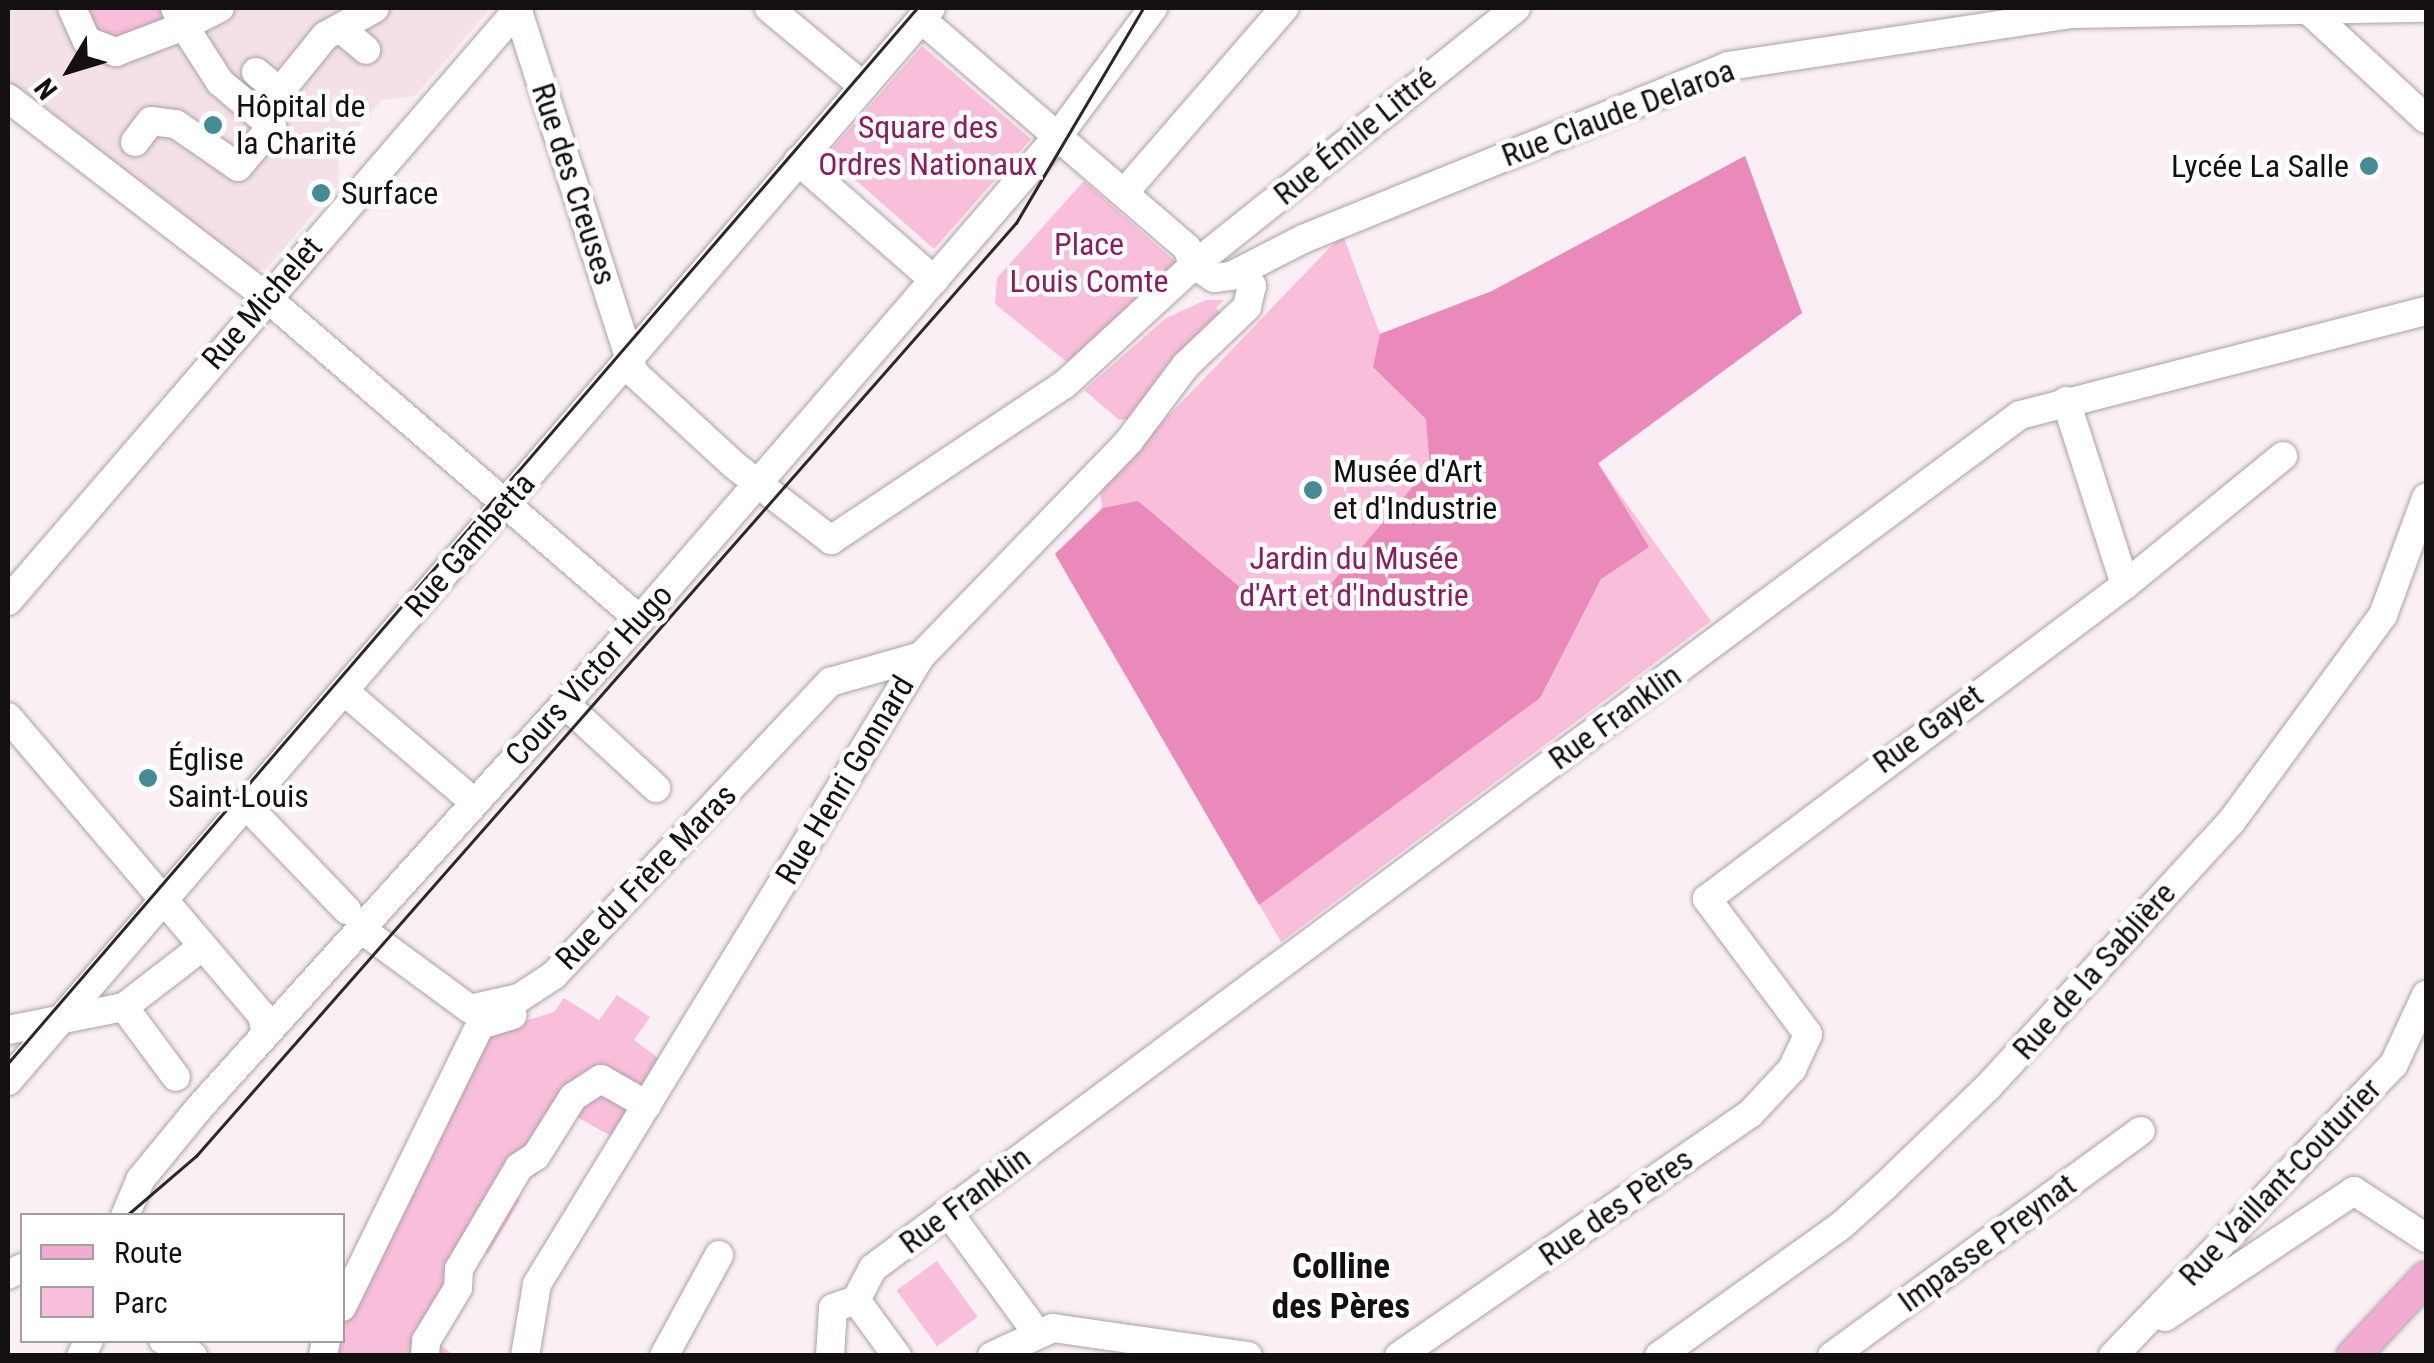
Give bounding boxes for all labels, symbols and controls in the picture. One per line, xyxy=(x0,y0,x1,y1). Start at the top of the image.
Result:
north arrow xyxy=(20,20,120,120)
street label: Rue Claude Delaroa xyxy=(1496,51,1740,175)
street label: Rue Émile Littré xyxy=(1266,59,1444,213)
text: N xyxy=(28,72,64,106)
street label: Rue des Creuses xyxy=(523,78,625,290)
place label: Hôpital de la Charité xyxy=(236,88,365,163)
park label: Square des Ordres Nationaux xyxy=(818,109,1038,184)
marker: Hôpital de la Charité xyxy=(200,112,226,138)
place label: Lycée La Salle xyxy=(2171,147,2349,185)
marker: Lycée La Salle xyxy=(2358,155,2380,177)
place label: Surface xyxy=(341,174,438,212)
marker: Surface xyxy=(310,182,332,204)
park label: Place Louis Comte xyxy=(1010,226,1168,301)
street label: Rue Michelet xyxy=(194,229,330,377)
place label: Musée d'Art et d'Industrie xyxy=(1333,453,1497,528)
street label: Rue Gambetta xyxy=(397,465,543,625)
marker: Musée d'Art et d'Industrie xyxy=(1302,479,1324,501)
park label: Jardin du Musée d'Art et d'Industrie xyxy=(1239,540,1469,615)
street label: Cours Victor Hugo xyxy=(497,576,681,774)
street label: Rue Franklin xyxy=(1541,656,1689,778)
street label: Rue Henri Gonnard xyxy=(768,669,922,891)
street label: Rue Gayet xyxy=(1866,676,1990,782)
place label: Église Saint-Louis xyxy=(168,741,309,816)
marker: Église Saint-Louis xyxy=(137,767,159,789)
street label: Rue du Frère Maras xyxy=(548,776,744,978)
street label: Rue de la Sablière xyxy=(2004,875,2184,1067)
street label: Rue Vaillant-Couturier xyxy=(2171,1070,2389,1294)
street label: Rue Franklin xyxy=(892,1138,1038,1262)
street label: Rue des Pères xyxy=(1532,1140,1700,1274)
street label: Impasse Preynat xyxy=(1891,1166,2083,1320)
legend xyxy=(20,1213,345,1343)
text: Route xyxy=(114,1235,182,1270)
district label: Colline des Pères xyxy=(1272,1246,1410,1328)
text: Parc xyxy=(114,1285,168,1320)

